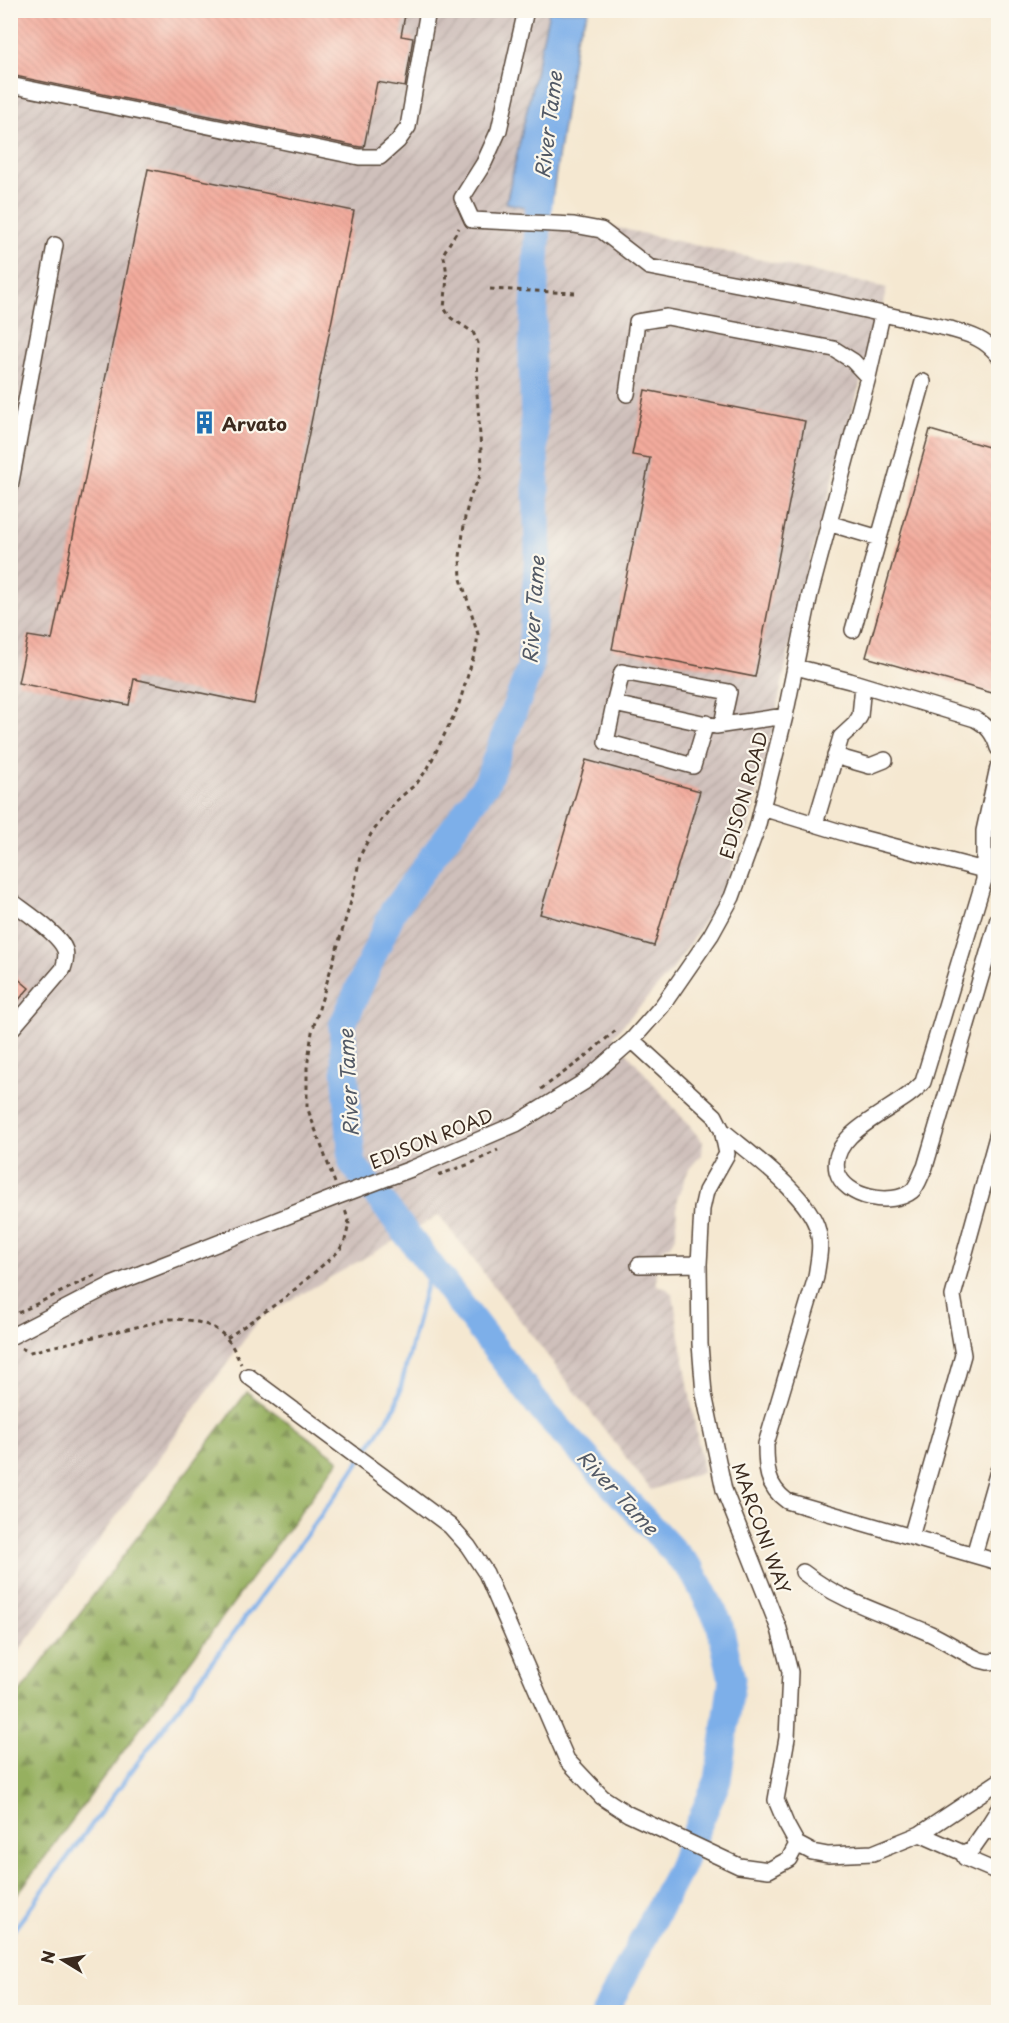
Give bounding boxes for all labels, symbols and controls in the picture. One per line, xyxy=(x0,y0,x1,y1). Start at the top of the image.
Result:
water label: River Tame xyxy=(527,68,570,180)
building icon: Arvato xyxy=(191,410,217,436)
place label: Arvato xyxy=(222,410,287,437)
water label: River Tame xyxy=(514,554,552,665)
street label: EDISON ROAD xyxy=(712,728,774,862)
water label: River Tame xyxy=(330,1027,366,1137)
street label: EDISON ROAD xyxy=(365,1101,497,1175)
water label: River Tame xyxy=(570,1442,667,1543)
street label: MARCONI WAY xyxy=(726,1459,798,1598)
north arrow xyxy=(33,1930,93,1990)
text: N xyxy=(34,1948,60,1965)

